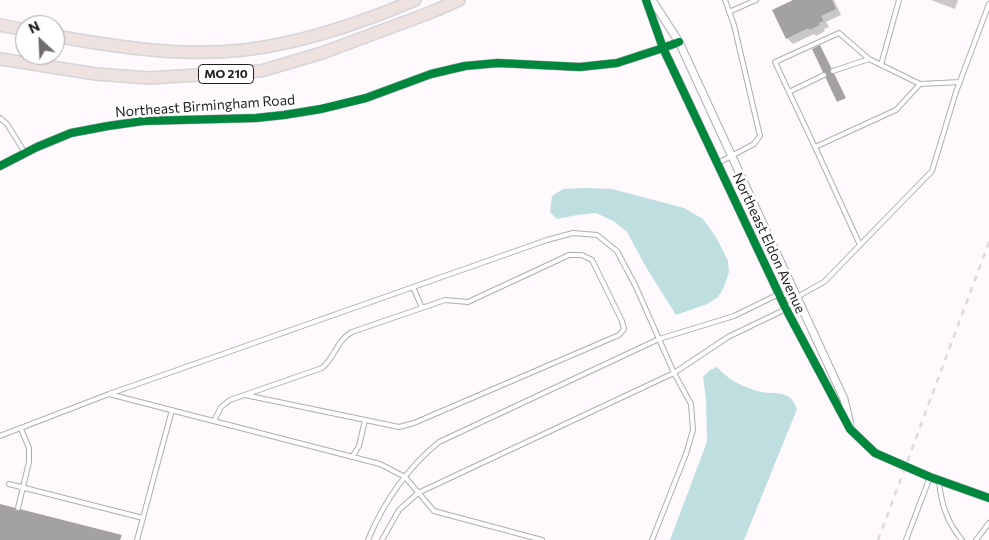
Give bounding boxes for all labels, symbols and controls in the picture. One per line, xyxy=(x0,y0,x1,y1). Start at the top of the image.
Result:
north arrow xyxy=(15,15,65,65)
text: N xyxy=(26,17,42,37)
road number: MO 210 xyxy=(198,64,254,84)
street label: Northeast Birmingham Road xyxy=(114,91,296,121)
street label: Northeast Eldon Avenue xyxy=(729,170,809,316)

